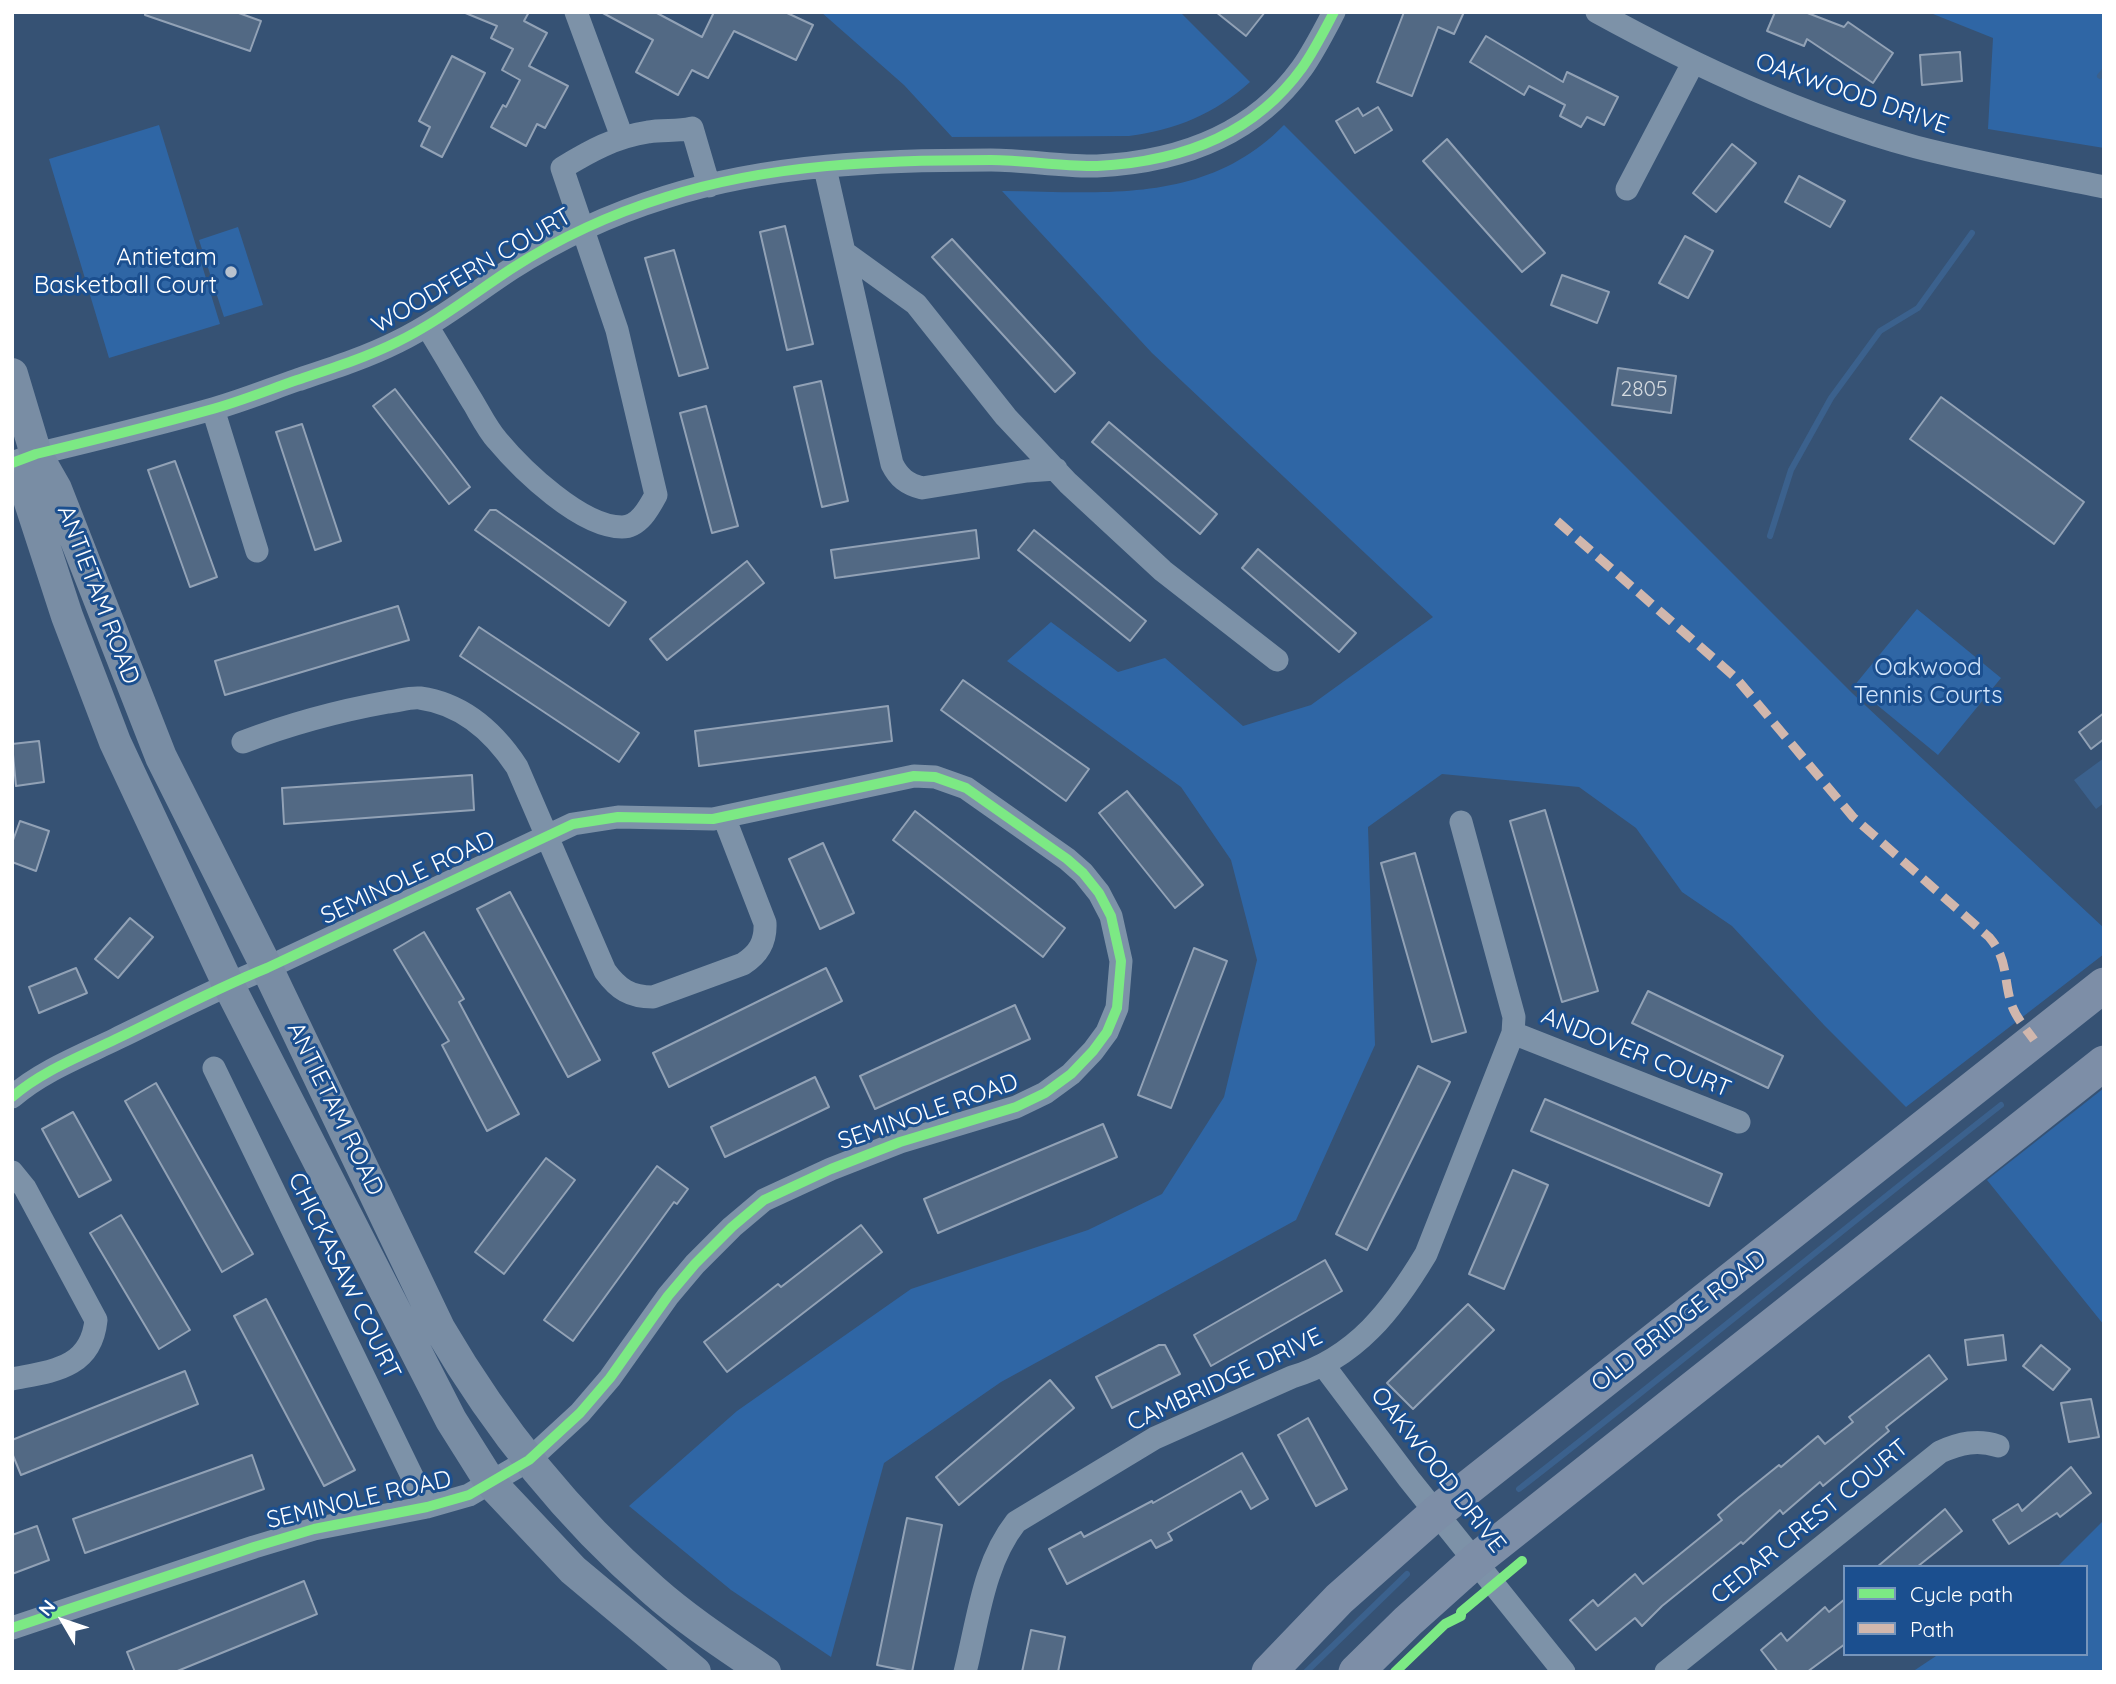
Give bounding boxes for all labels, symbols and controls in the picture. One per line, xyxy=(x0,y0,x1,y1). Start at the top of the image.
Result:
street label: OAKWOOD DRIVE xyxy=(1752,47,1952,141)
street label: WOODFERN COURT xyxy=(367,202,577,340)
place label: Antietam Basketball Court xyxy=(34,244,217,300)
marker: Antietam Basketball Court xyxy=(223,264,239,280)
house number: 2805 xyxy=(1621,377,1667,403)
street label: ANTIETAM ROAD xyxy=(51,502,145,688)
park label: Oakwood Tennis Courts xyxy=(1854,654,2002,710)
street label: SEMINOLE ROAD xyxy=(316,825,500,931)
street label: ANDOVER COURT xyxy=(1537,1002,1735,1104)
street label: ANTIETAM ROAD xyxy=(281,1018,389,1200)
street label: SEMINOLE ROAD xyxy=(834,1068,1022,1156)
street label: CHICKASAW COURT xyxy=(282,1168,406,1384)
street label: OLD BRIDGE ROAD xyxy=(1586,1244,1772,1398)
street label: CAMBRIDGE DRIVE xyxy=(1123,1322,1327,1438)
street label: OAKWOOD DRIVE xyxy=(1364,1381,1512,1559)
street label: CEDAR CREST COURT xyxy=(1705,1433,1915,1611)
street label: SEMINOLE ROAD xyxy=(264,1465,454,1535)
legend xyxy=(1843,1565,2088,1656)
text: Cycle path xyxy=(1910,1581,2013,1607)
north arrow xyxy=(28,1586,98,1656)
text: N xyxy=(33,1595,60,1621)
text: Path xyxy=(1910,1616,1954,1642)

